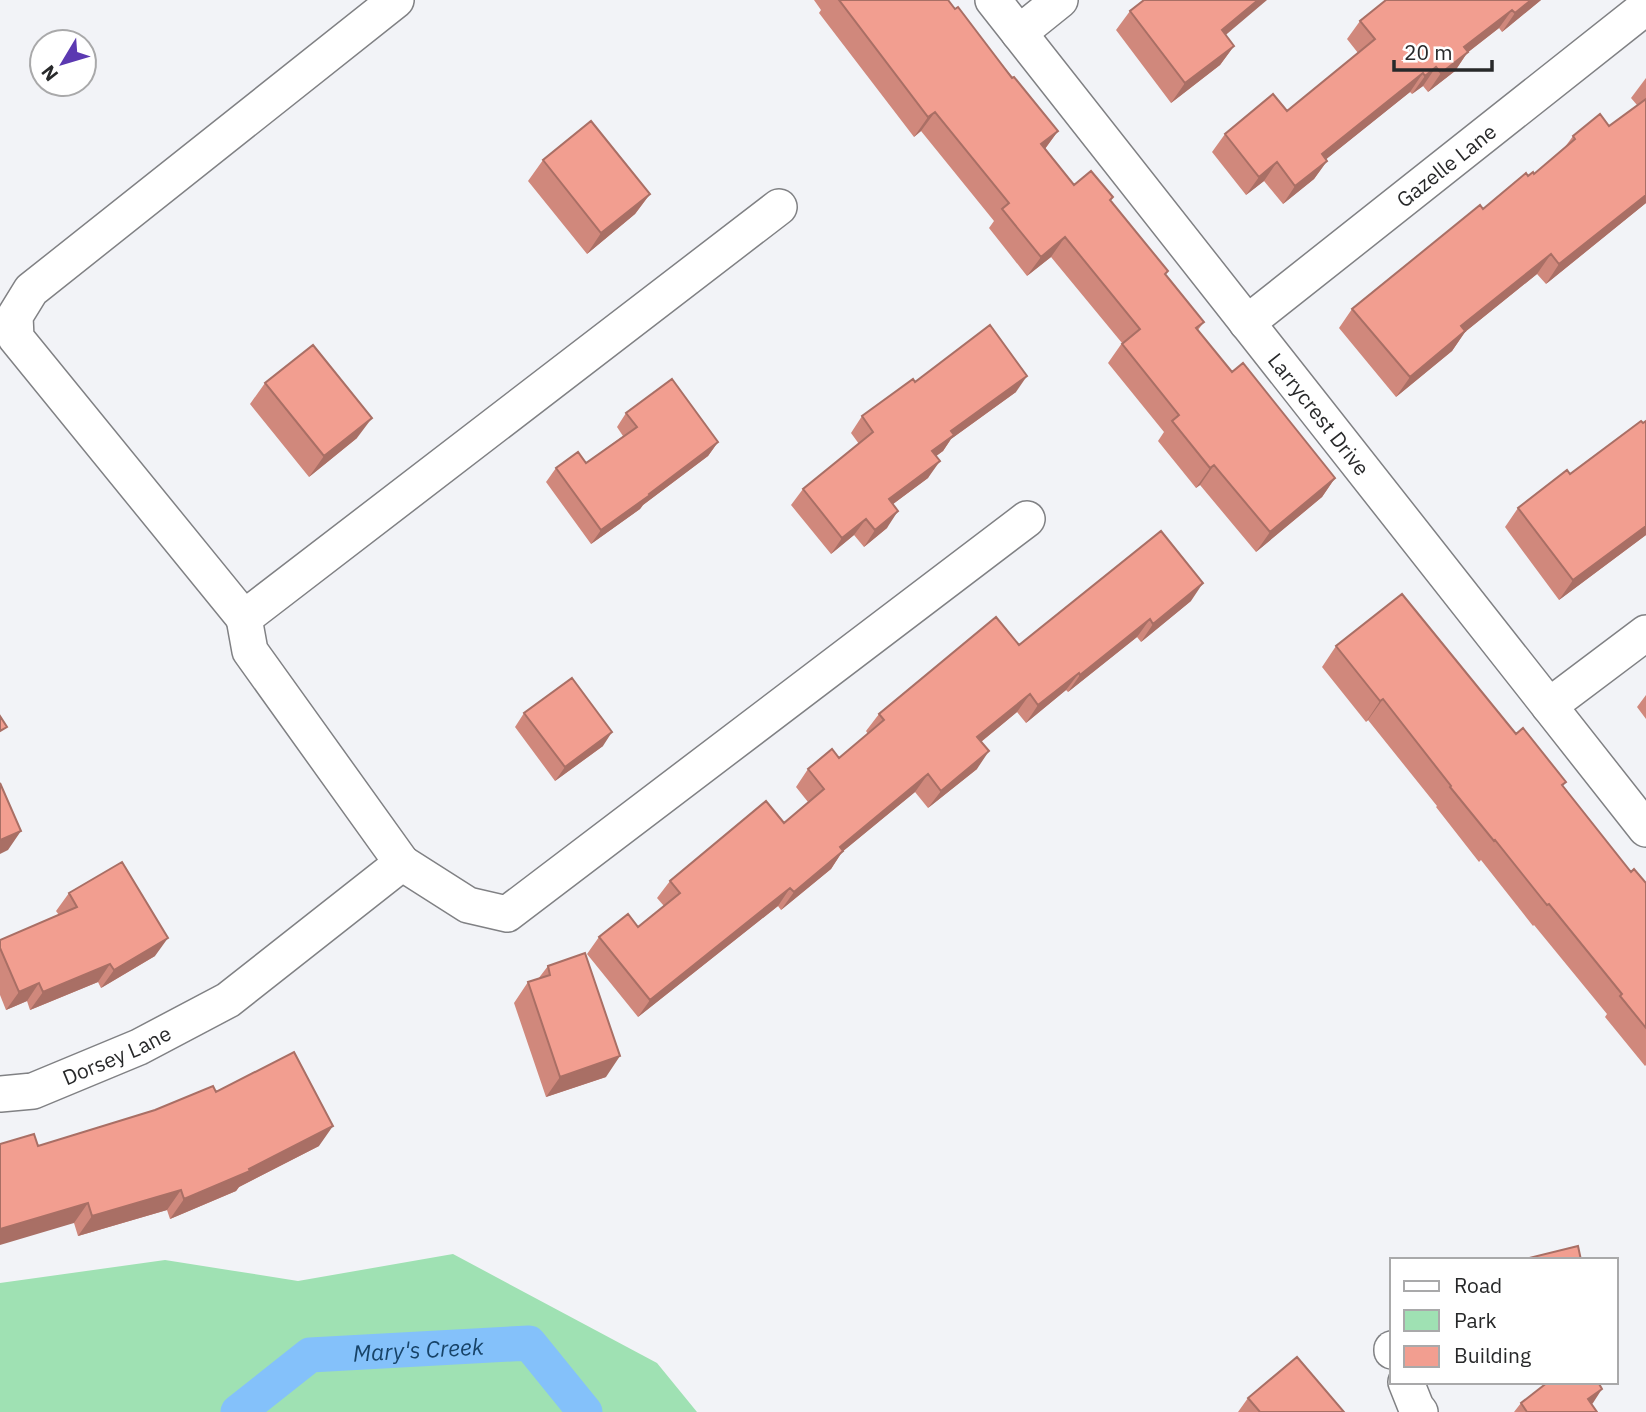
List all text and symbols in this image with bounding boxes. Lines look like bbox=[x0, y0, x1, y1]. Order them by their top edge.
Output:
north arrow bbox=[28, 28, 98, 98]
scale bar bbox=[1394, 28, 1492, 72]
text: 20 m bbox=[1404, 38, 1453, 66]
text: N bbox=[36, 61, 63, 86]
street label: Gazelle Lane bbox=[1390, 117, 1502, 214]
street label: Larrycrest Drive bbox=[1262, 347, 1376, 481]
street label: Dorsey Lane bbox=[58, 1019, 176, 1091]
legend bbox=[1390, 1258, 1618, 1384]
text: Road bbox=[1454, 1271, 1502, 1299]
text: Park bbox=[1454, 1306, 1497, 1334]
water label: Mary's Creek bbox=[352, 1330, 485, 1368]
text: Building bbox=[1454, 1341, 1531, 1369]

